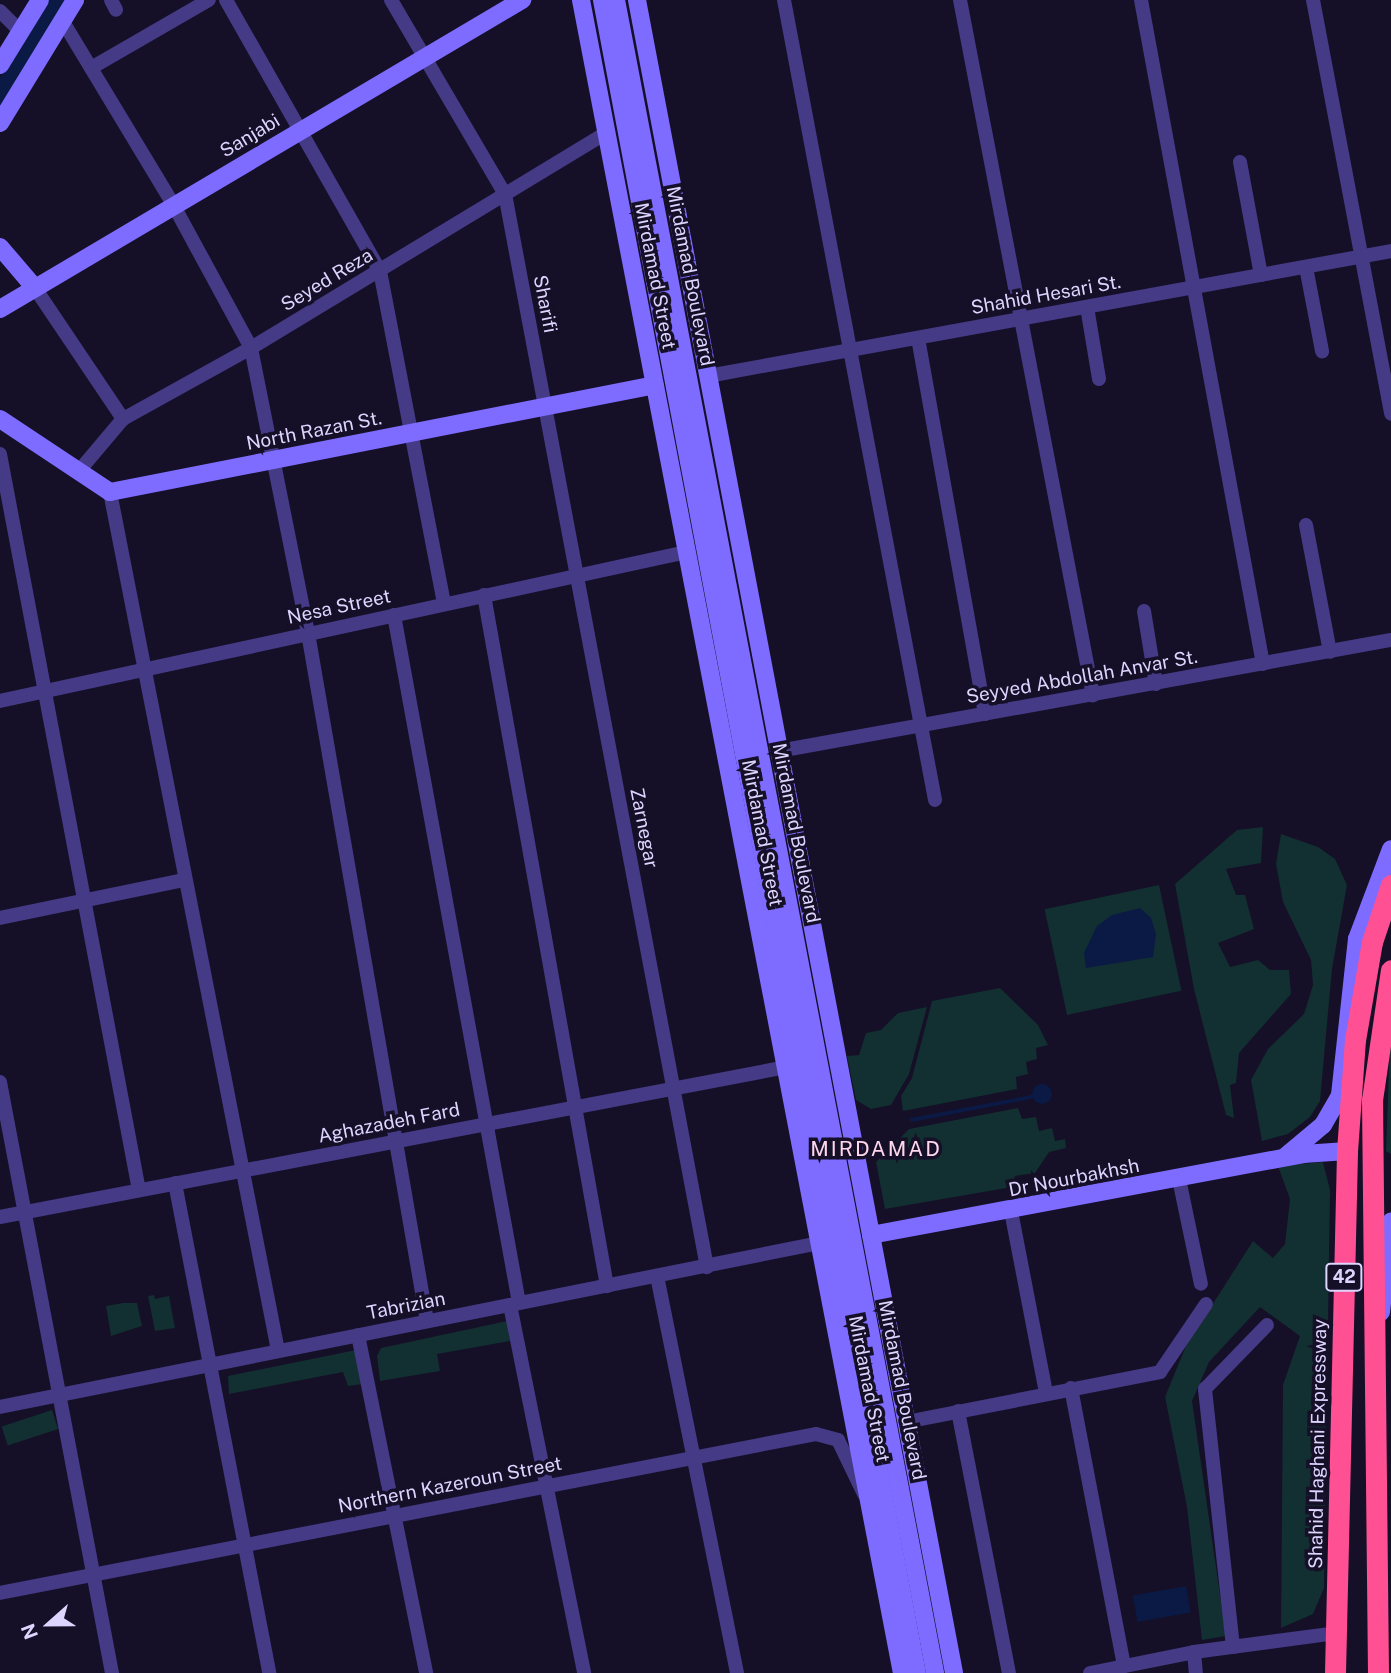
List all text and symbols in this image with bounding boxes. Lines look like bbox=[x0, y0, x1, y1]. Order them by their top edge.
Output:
street label: Sanjabi bbox=[216, 109, 284, 163]
street label: Mirdamad Boulevard bbox=[661, 184, 719, 368]
street label: Mirdamad Street bbox=[630, 201, 680, 351]
street label: Seyed Reza bbox=[277, 244, 377, 316]
street label: Shahid Hesari St. bbox=[969, 271, 1123, 319]
street label: Sharifi bbox=[528, 273, 562, 335]
street label: North Razan St. bbox=[244, 407, 384, 455]
street label: Nesa Street bbox=[285, 585, 393, 629]
street label: Seyyed Abdollah Anvar St. bbox=[965, 645, 1199, 709]
street label: Mirdamad Boulevard bbox=[767, 741, 825, 925]
street label: Mirdamad Street bbox=[737, 758, 787, 908]
street label: Zarnegar bbox=[625, 786, 663, 870]
street label: Aghazadeh Fard bbox=[316, 1098, 462, 1148]
district label: MIRDAMAD bbox=[811, 1136, 941, 1162]
street label: Dr Nourbakhsh bbox=[1007, 1154, 1141, 1202]
road number: 42 bbox=[1325, 1262, 1363, 1292]
street label: Tabrizian bbox=[365, 1287, 447, 1325]
street label: Mirdamad Boulevard bbox=[873, 1298, 931, 1482]
street label: Mirdamad Street bbox=[844, 1314, 894, 1464]
street label: Shahid Haghani Expressway bbox=[1304, 1319, 1332, 1569]
street label: Northern Kazeroun Street bbox=[336, 1452, 564, 1518]
north arrow bbox=[14, 1589, 84, 1659]
text: N bbox=[16, 1621, 42, 1642]

